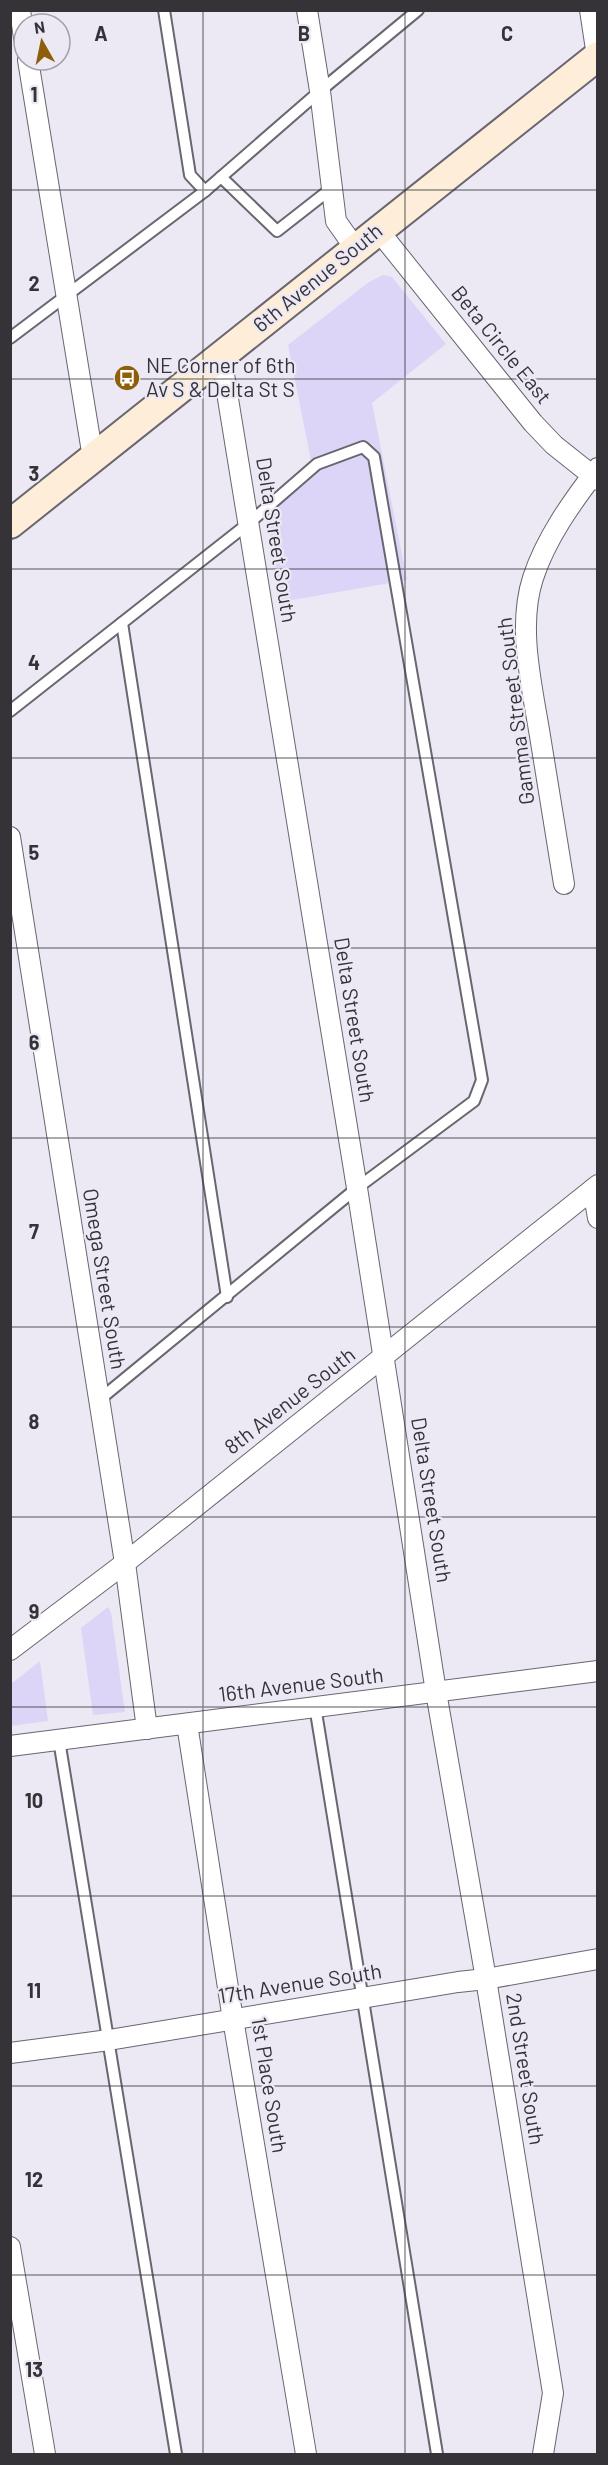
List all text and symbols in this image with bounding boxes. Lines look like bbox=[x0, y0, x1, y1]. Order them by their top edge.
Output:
north arrow bbox=[12, 12, 72, 72]
text: N bbox=[33, 16, 46, 37]
text: A bbox=[94, 21, 108, 45]
text: B bbox=[298, 21, 310, 45]
text: C bbox=[501, 21, 513, 45]
text: 1 bbox=[30, 82, 38, 106]
street label: 6th Avenue South bbox=[247, 217, 387, 337]
text: 2 bbox=[28, 271, 40, 295]
street label: Beta Circle East bbox=[447, 280, 557, 408]
place label: NE Corner of 6th Av S & Delta St S bbox=[146, 352, 296, 401]
bus stop icon: NE Corner of 6th Av S & Delta St S bbox=[112, 363, 142, 393]
street label: Delta Street South bbox=[252, 455, 303, 624]
text: 3 bbox=[29, 461, 39, 485]
street label: Gamma Street South bbox=[491, 616, 538, 806]
text: 4 bbox=[28, 650, 40, 674]
text: 5 bbox=[29, 840, 40, 864]
street label: Delta Street South bbox=[330, 935, 381, 1104]
text: 6 bbox=[29, 1030, 40, 1054]
street label: Omega Street South bbox=[79, 1186, 132, 1371]
text: 7 bbox=[29, 1219, 39, 1243]
street label: 8th Avenue South bbox=[219, 1341, 359, 1459]
text: 8 bbox=[29, 1409, 40, 1433]
street label: Delta Street South bbox=[407, 1415, 458, 1584]
text: 9 bbox=[29, 1599, 39, 1623]
street label: 16th Avenue South bbox=[217, 1661, 385, 1706]
text: 10 bbox=[25, 1788, 43, 1812]
street label: 17th Avenue South bbox=[216, 1957, 383, 2008]
text: 11 bbox=[27, 1978, 41, 2002]
street label: 2nd Street South bbox=[502, 1991, 551, 2147]
street label: 1st Place South bbox=[247, 2015, 294, 2155]
text: 12 bbox=[25, 2167, 43, 2191]
text: 13 bbox=[25, 2357, 43, 2381]

